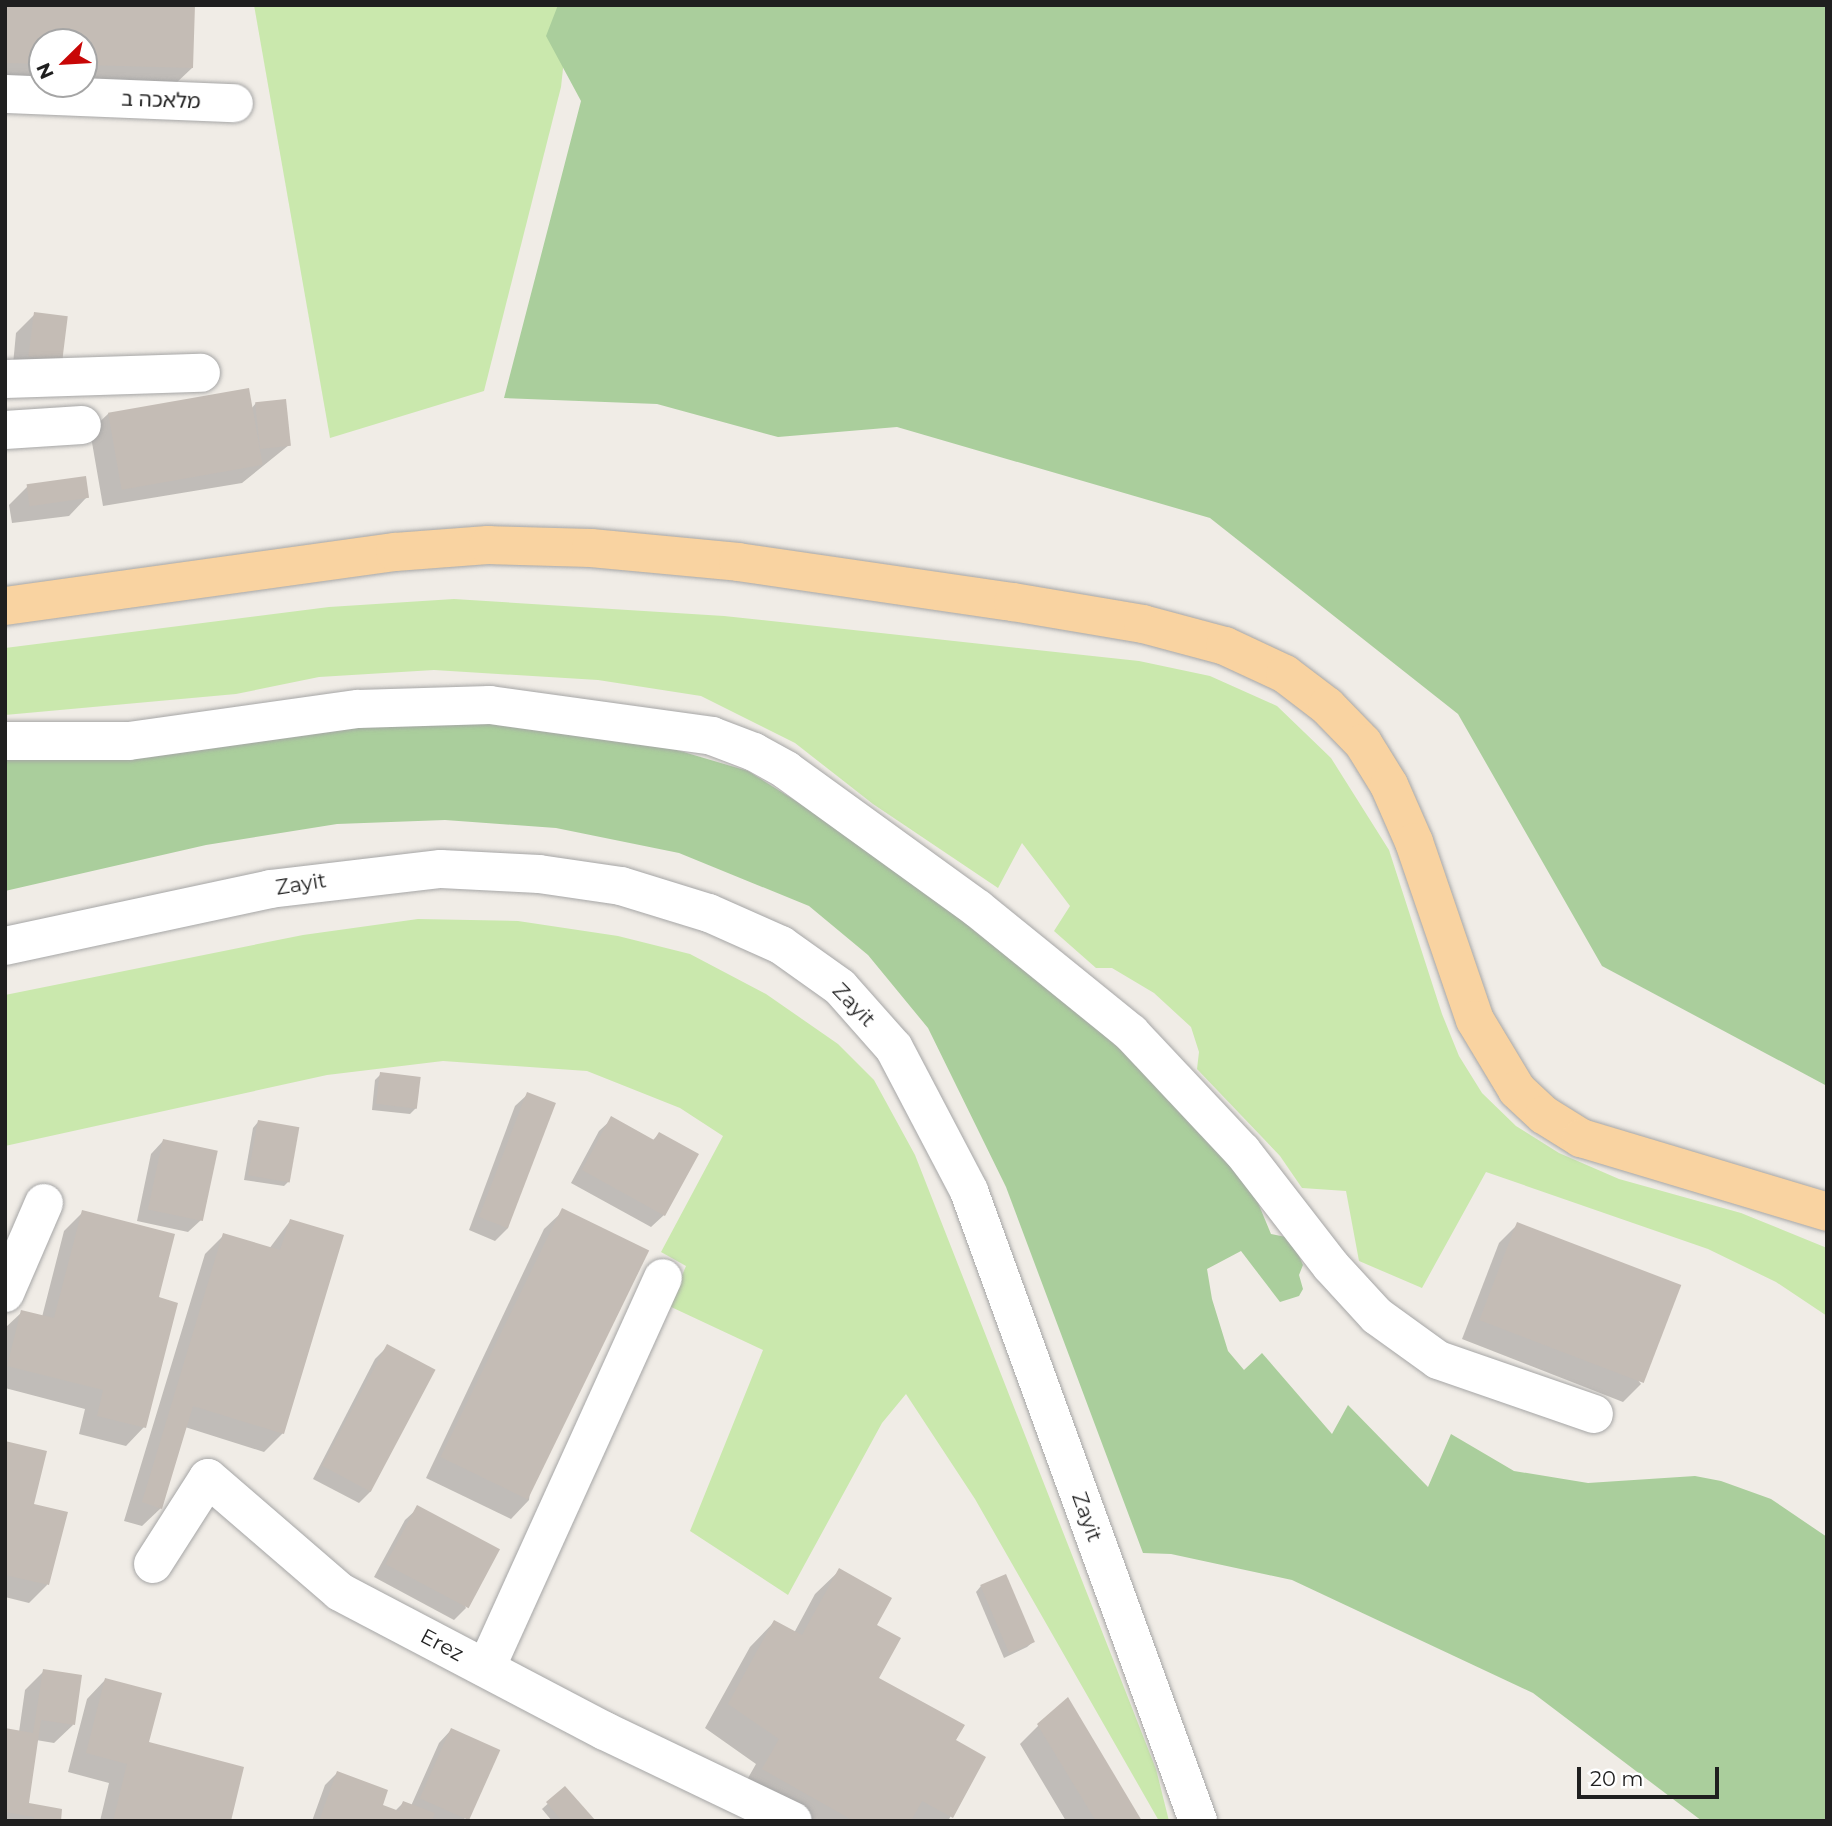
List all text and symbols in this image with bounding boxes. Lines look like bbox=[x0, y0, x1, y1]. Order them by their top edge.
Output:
north arrow bbox=[28, 28, 98, 98]
text: N bbox=[32, 59, 59, 83]
street label: מלאכה ב bbox=[121, 86, 201, 114]
street label: Zayit bbox=[274, 868, 328, 900]
street label: Zayit bbox=[827, 978, 881, 1032]
street label: Zayit bbox=[1066, 1489, 1108, 1545]
street label: Erez bbox=[416, 1623, 468, 1667]
scale bar bbox=[1580, 1752, 1722, 1796]
text: 20 m bbox=[1590, 1766, 1644, 1791]

